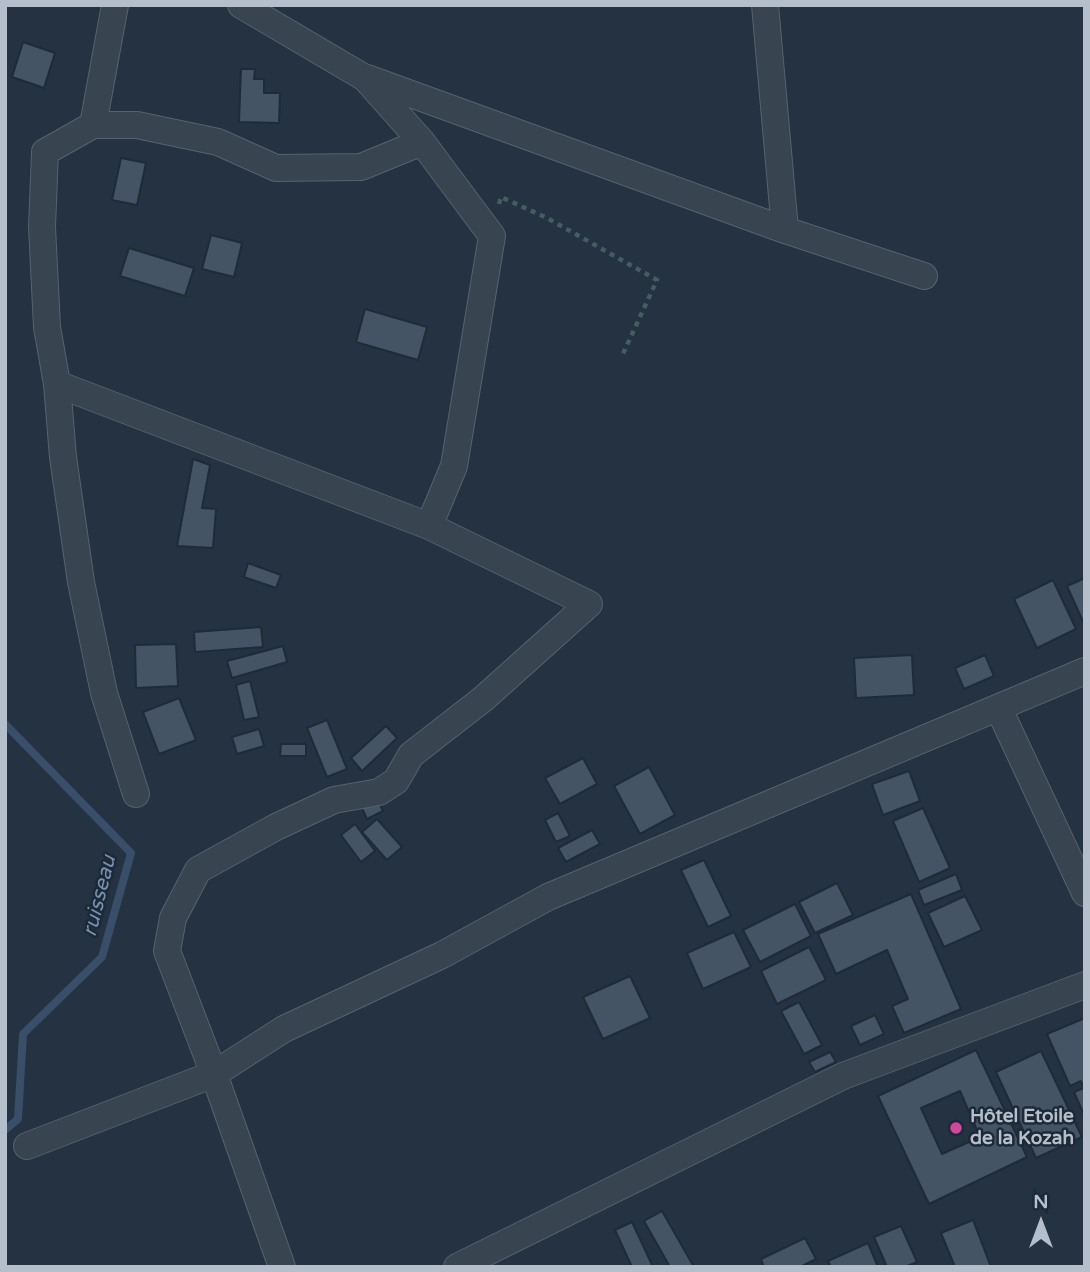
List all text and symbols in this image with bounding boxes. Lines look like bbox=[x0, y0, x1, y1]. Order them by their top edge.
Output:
water label: ruisseau bbox=[78, 853, 122, 939]
place label: Hôtel Etoile de la Kozah bbox=[970, 1106, 1074, 1150]
marker: Hôtel Etoile de la Kozah bbox=[948, 1120, 964, 1136]
north arrow bbox=[1006, 1188, 1076, 1258]
text: N bbox=[1033, 1191, 1049, 1213]

